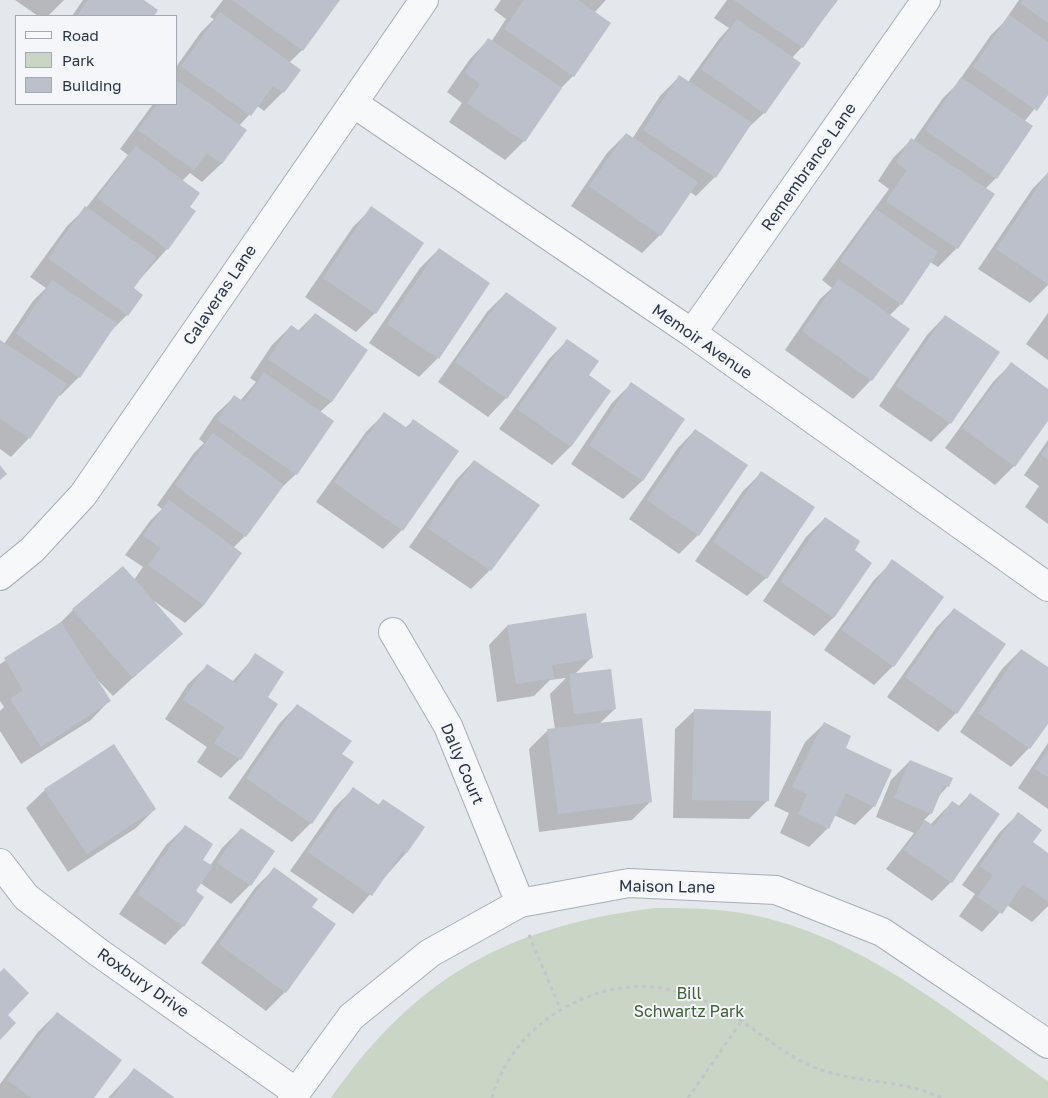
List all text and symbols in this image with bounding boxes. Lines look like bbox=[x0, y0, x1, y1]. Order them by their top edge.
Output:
legend bbox=[15, 15, 178, 105]
text: Road bbox=[62, 26, 99, 44]
text: Park bbox=[62, 51, 94, 69]
text: Building bbox=[62, 76, 122, 94]
street label: Remembrance Lane bbox=[758, 99, 860, 235]
street label: Calaveras Lane bbox=[179, 241, 261, 349]
street label: Memoir Avenue bbox=[648, 300, 756, 384]
street label: Dally Court bbox=[436, 721, 488, 807]
street label: Maison Lane bbox=[619, 877, 715, 897]
street label: Roxbury Drive bbox=[93, 944, 193, 1022]
park label: Bill Schwartz Park bbox=[634, 984, 744, 1022]

